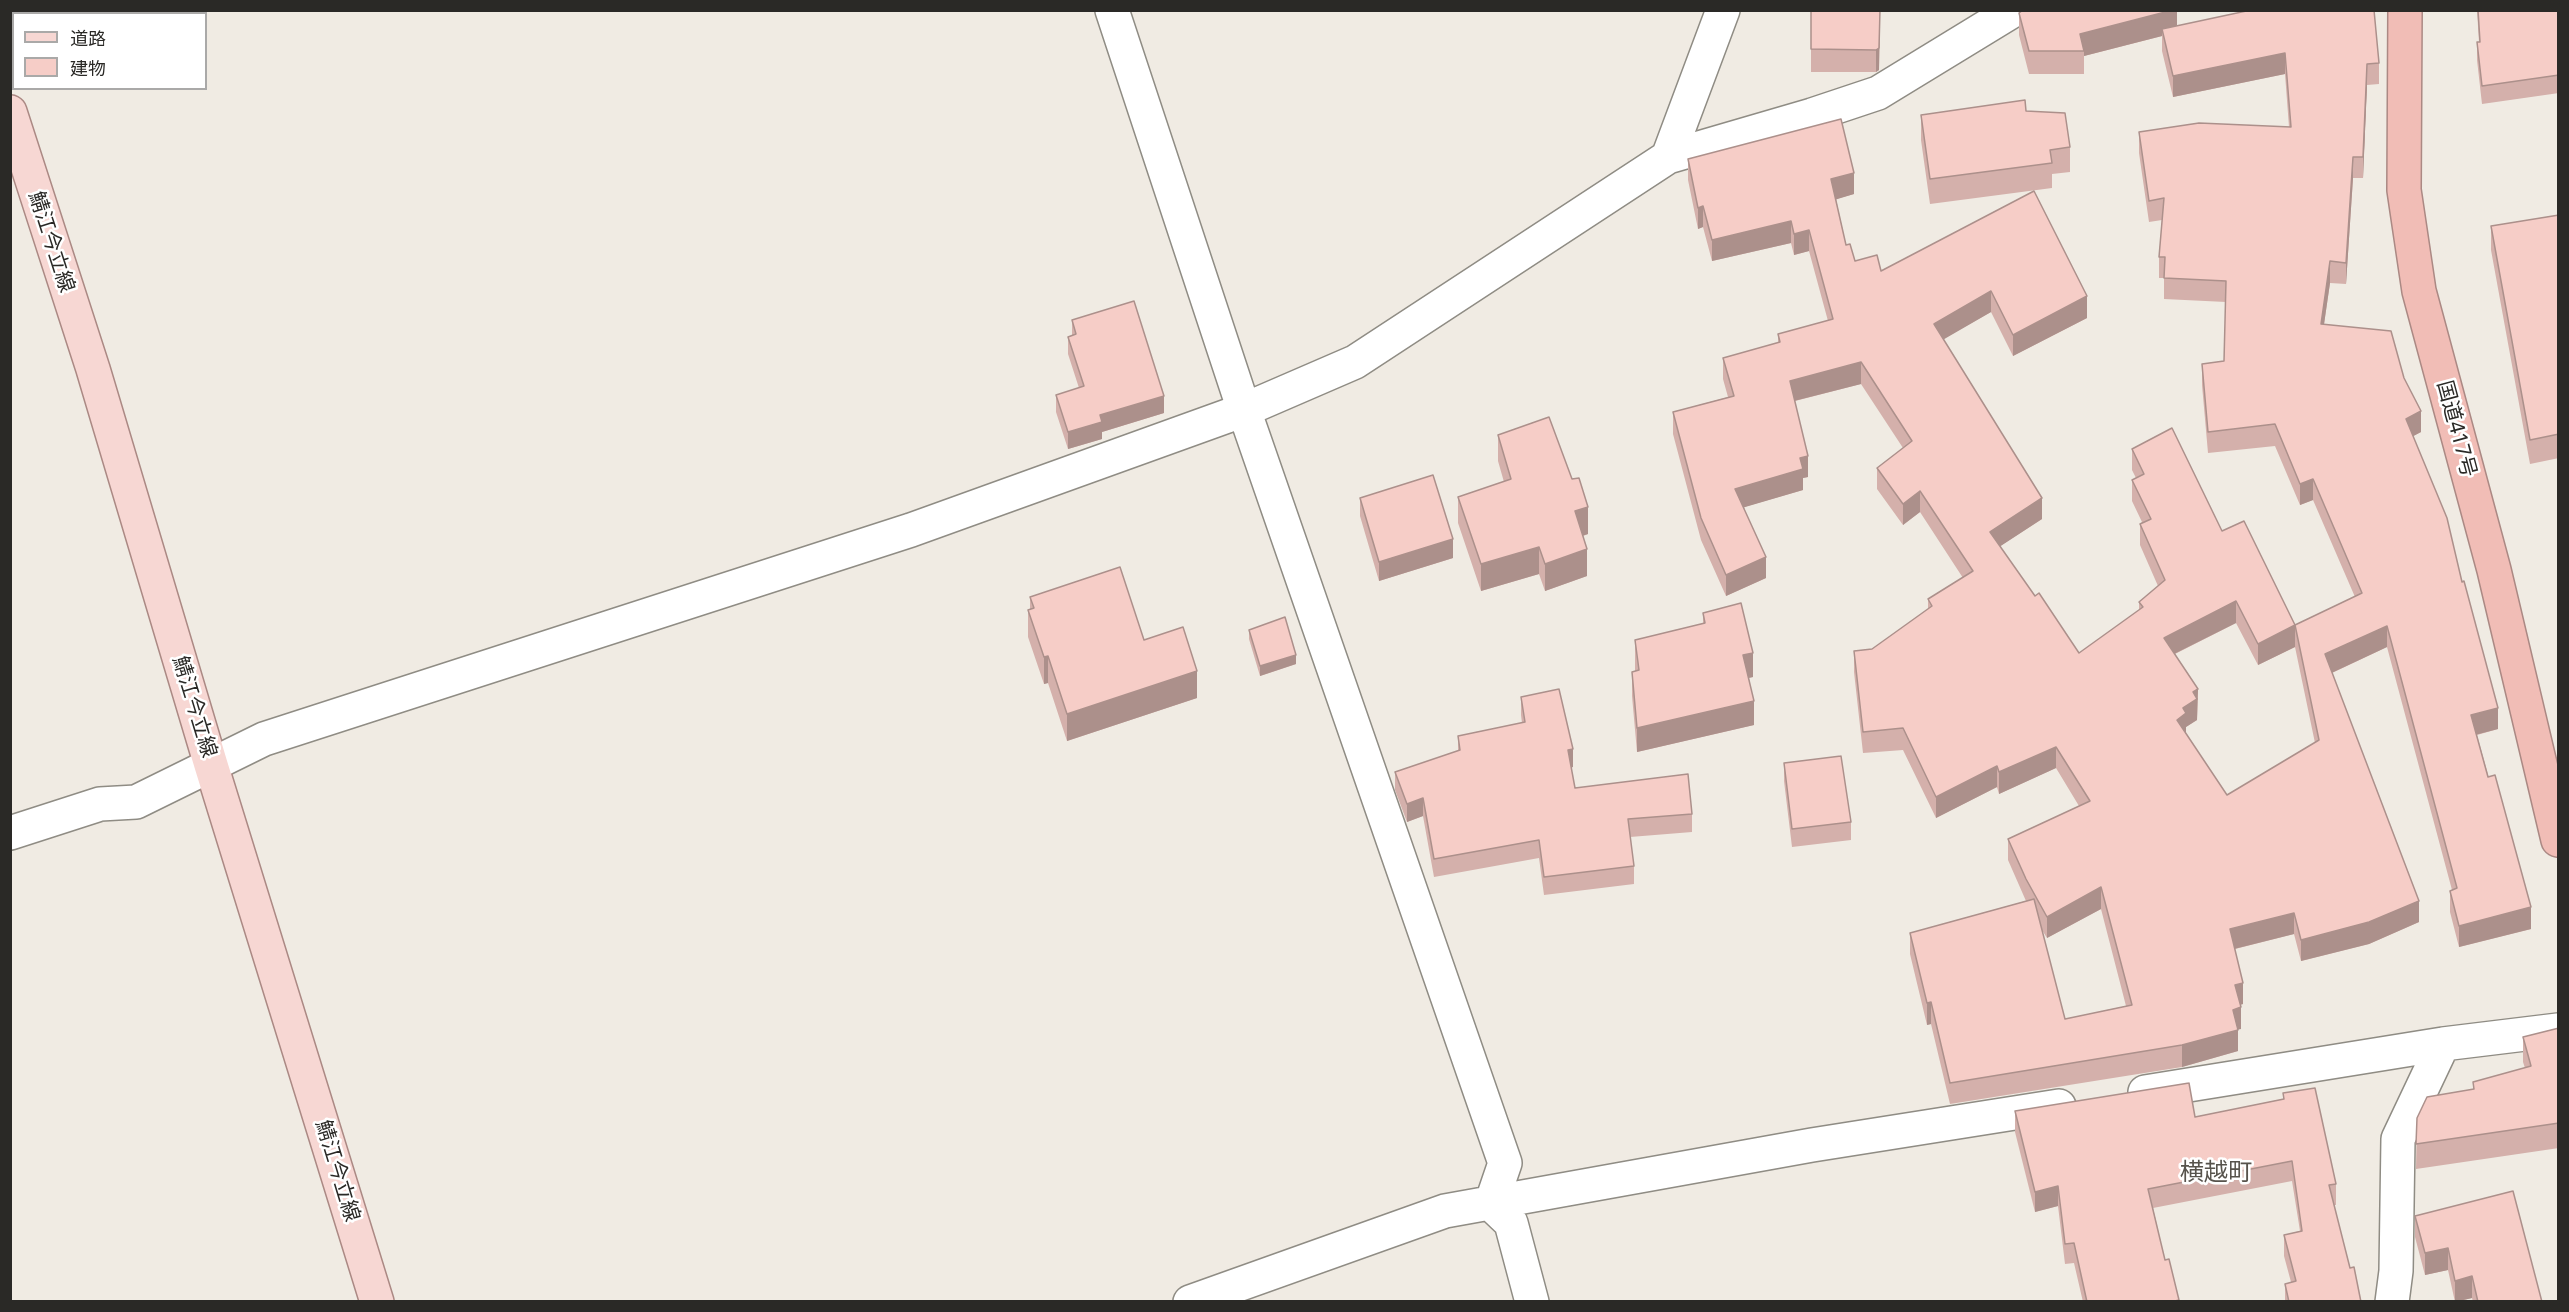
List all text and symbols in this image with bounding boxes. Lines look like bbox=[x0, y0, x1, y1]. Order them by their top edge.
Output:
legend bbox=[12, 12, 207, 90]
text: 道路 bbox=[70, 26, 106, 50]
text: 建物 bbox=[70, 56, 106, 80]
street label: 鯖江今立線 bbox=[23, 188, 79, 296]
street label: 国道417号 bbox=[2431, 378, 2481, 480]
street label: 鯖江今立線 bbox=[167, 653, 221, 761]
street label: 鯖江今立線 bbox=[310, 1117, 364, 1225]
district label: 横越町 bbox=[2180, 1159, 2252, 1187]

